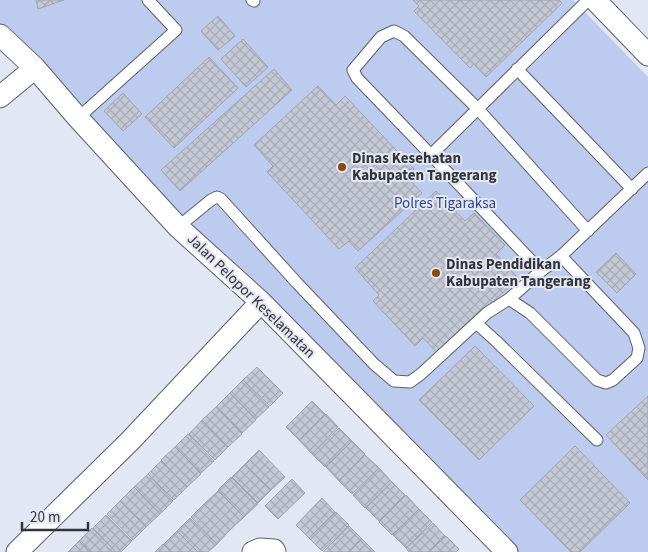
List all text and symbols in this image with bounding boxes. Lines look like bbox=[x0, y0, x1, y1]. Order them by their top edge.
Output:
place label: Dinas Kesehatan Kabupaten Tangerang bbox=[352, 148, 497, 186]
marker: Dinas Kesehatan Kabupaten Tangerang bbox=[336, 161, 348, 173]
park label: Polres Tigaraksa bbox=[394, 193, 496, 214]
street label: Jalan Pelopor Keselamatan bbox=[182, 229, 320, 363]
place label: Dinas Pendidikan Kabupaten Tangerang bbox=[446, 254, 591, 292]
marker: Dinas Pendidikan Kabupaten Tangerang bbox=[430, 267, 442, 279]
scale bar bbox=[22, 500, 89, 532]
text: 20 m bbox=[30, 507, 60, 528]

